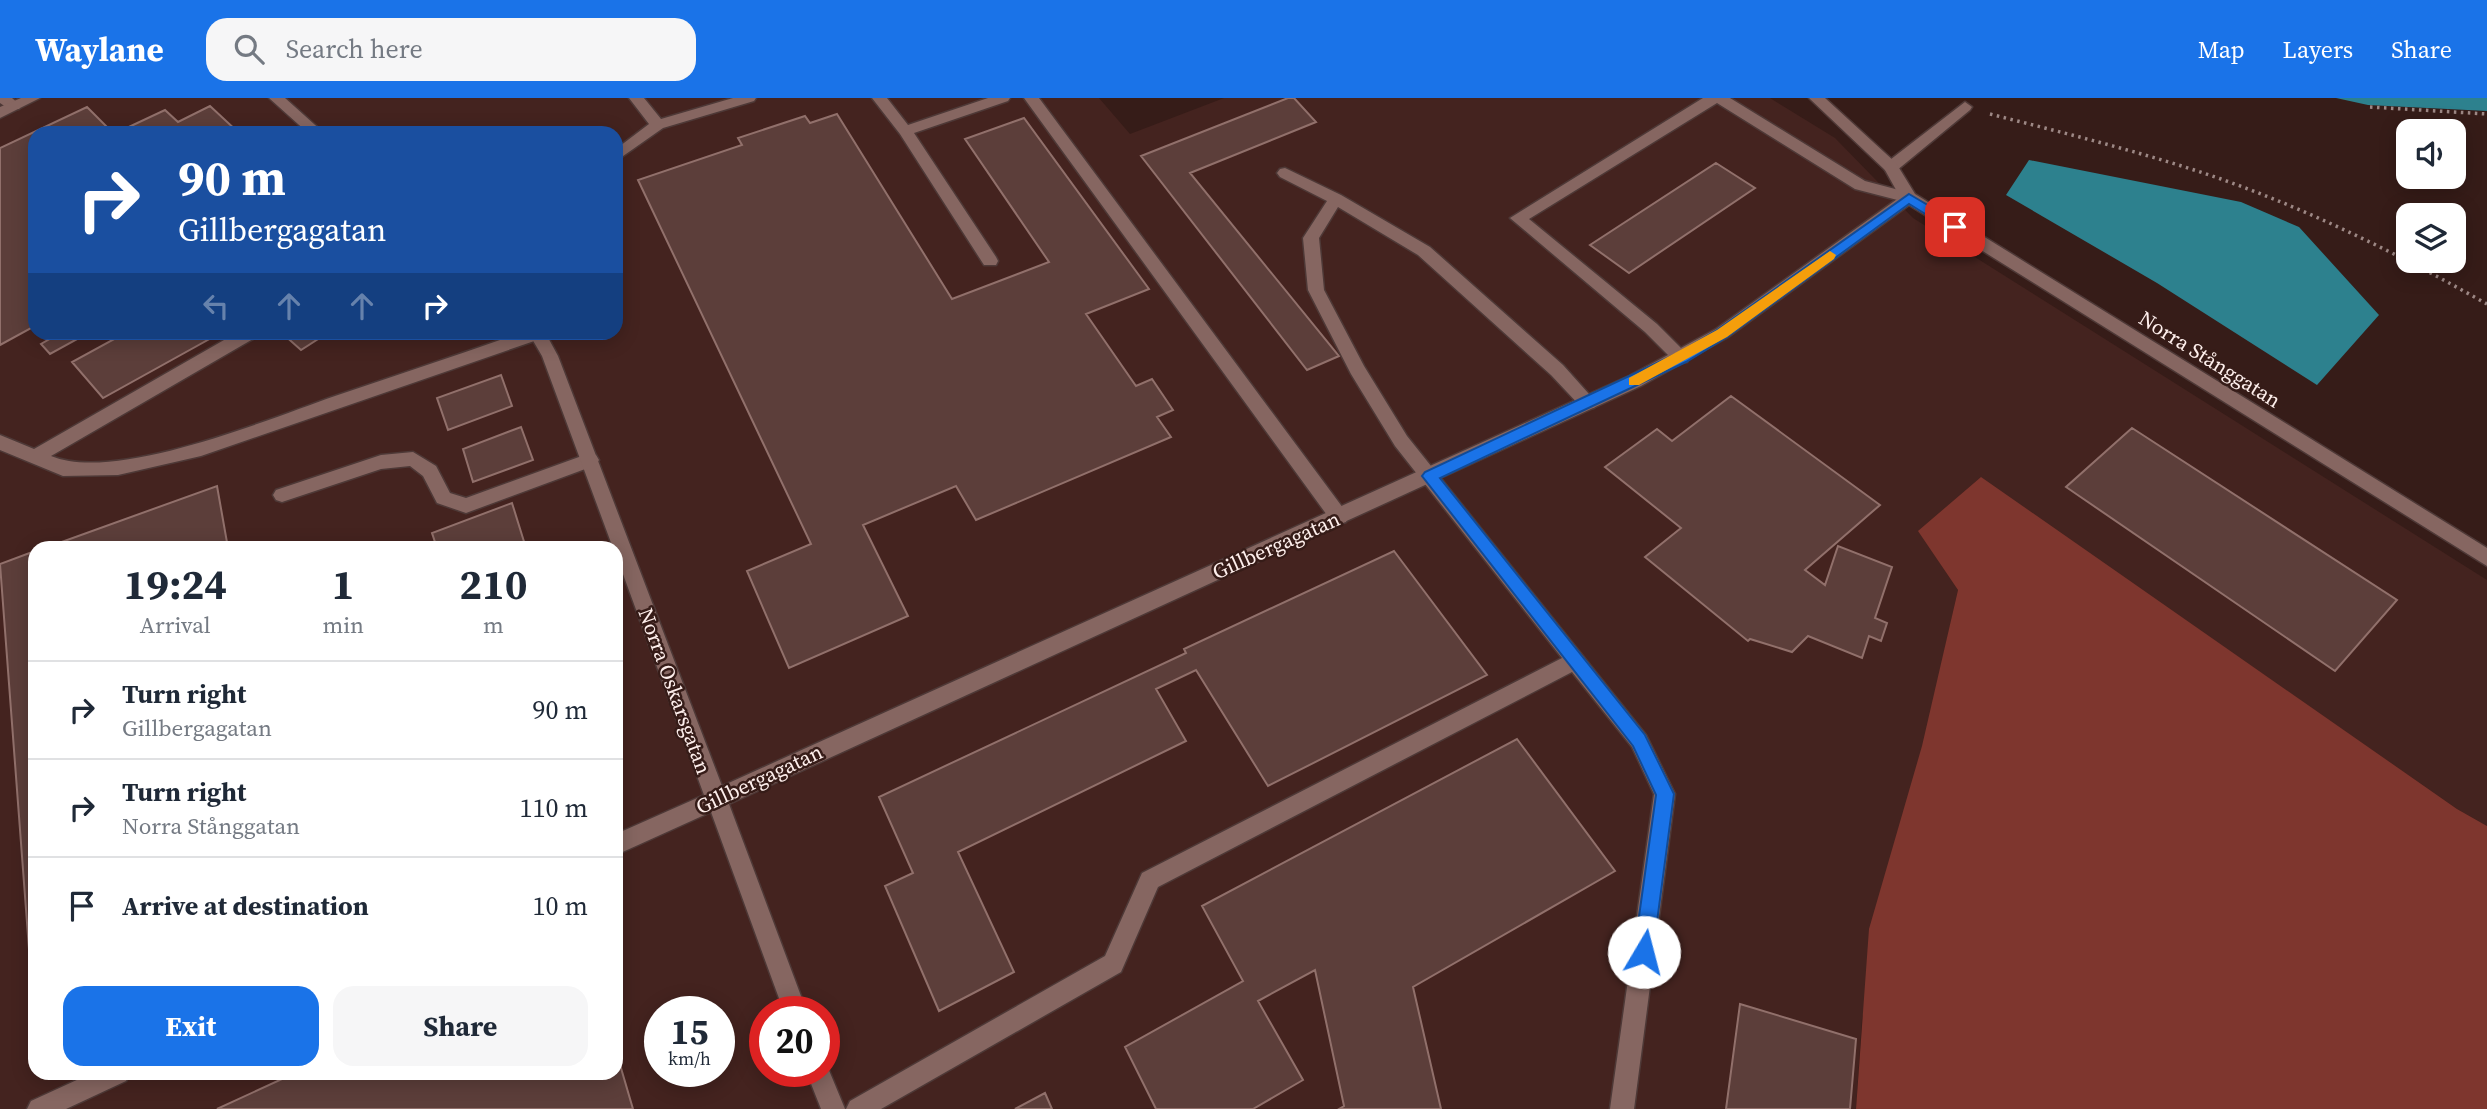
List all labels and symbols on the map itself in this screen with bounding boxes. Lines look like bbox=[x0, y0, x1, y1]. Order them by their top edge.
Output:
pin bbox=[1925, 197, 1985, 257]
street label: Norra Stånggatan bbox=[2133, 304, 2287, 414]
street label: Gillbergagatan bbox=[1208, 504, 1345, 586]
street label: Norra Oskarsgatan bbox=[631, 604, 719, 778]
street label: Gillbergagatan bbox=[691, 737, 827, 821]
position arrow bbox=[1607, 915, 1681, 989]
speed limit sign: 20 bbox=[749, 996, 840, 1087]

